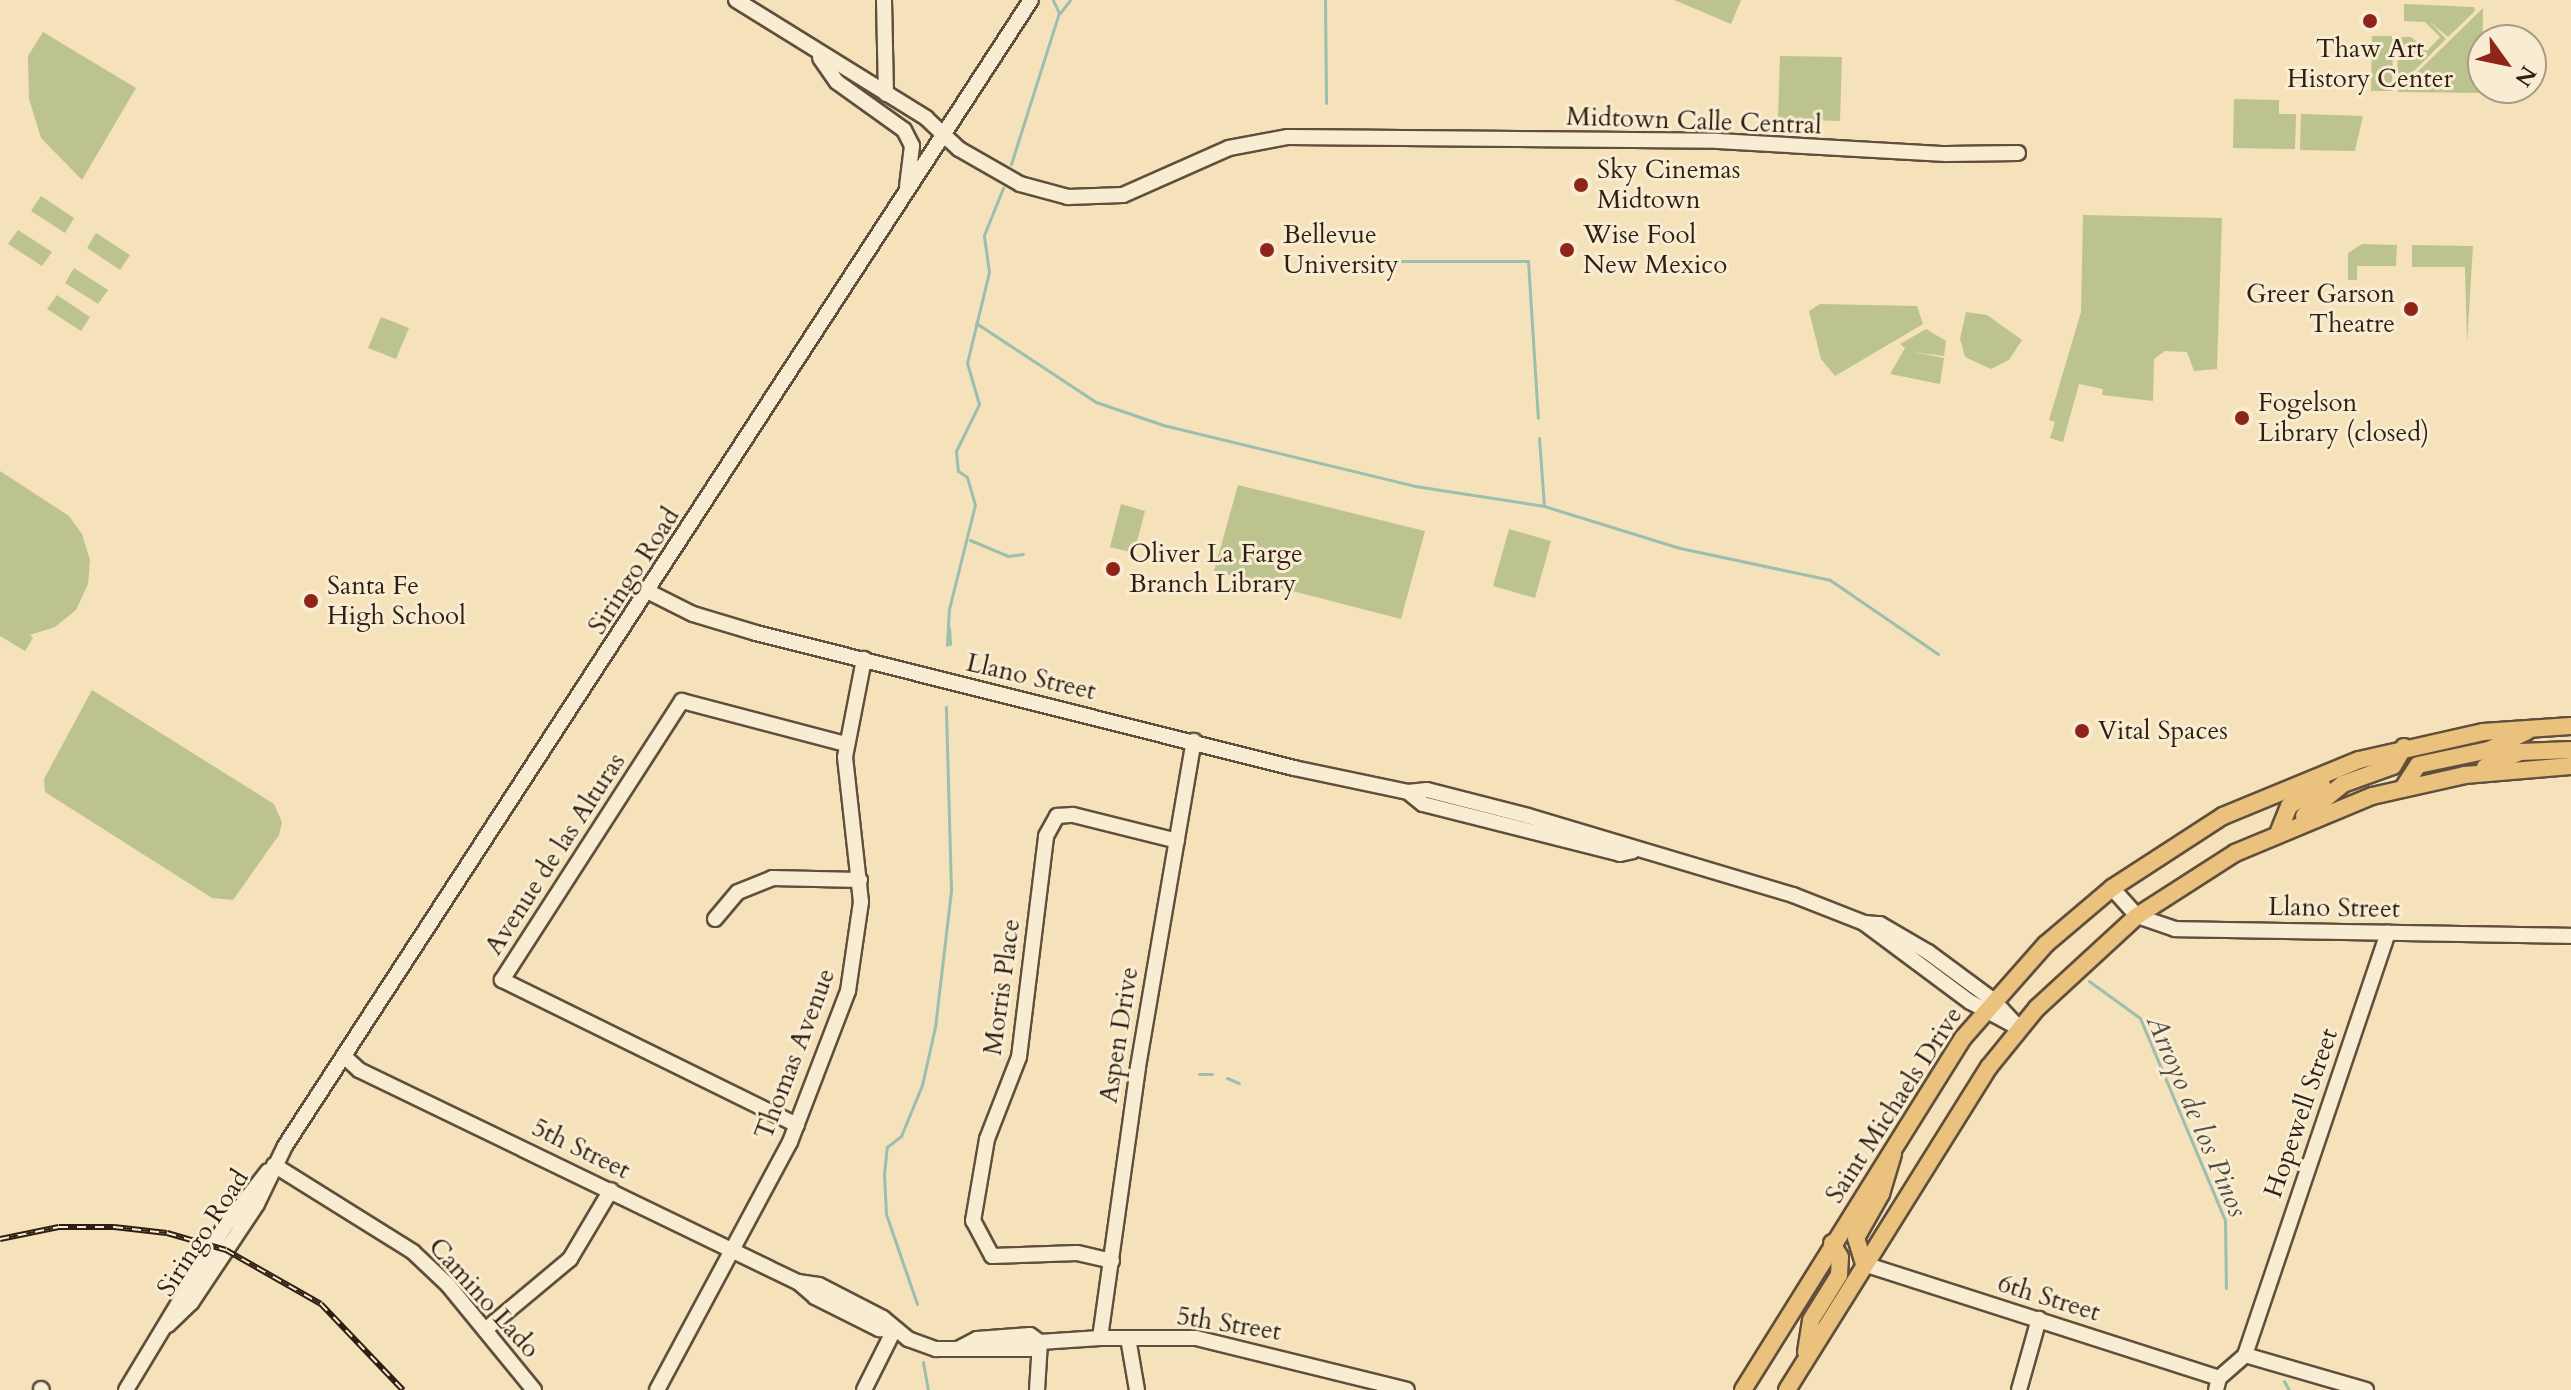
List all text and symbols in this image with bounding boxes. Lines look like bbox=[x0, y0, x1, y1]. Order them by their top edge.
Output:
marker: Thaw Art History Center bbox=[2361, 12, 2379, 30]
north arrow bbox=[2467, 24, 2547, 104]
place label: Thaw Art History Center bbox=[2287, 33, 2453, 94]
text: N bbox=[2508, 60, 2543, 92]
street label: Midtown Calle Central bbox=[1566, 101, 1822, 141]
place label: Sky Cinemas Midtown bbox=[1597, 154, 1740, 216]
marker: Sky Cinemas Midtown bbox=[1572, 176, 1590, 194]
place label: Bellevue University bbox=[1283, 219, 1399, 280]
place label: Wise Fool New Mexico bbox=[1583, 219, 1727, 280]
marker: Bellevue University bbox=[1258, 241, 1276, 259]
marker: Wise Fool New Mexico bbox=[1558, 241, 1576, 259]
place label: Greer Garson Theatre bbox=[2246, 278, 2395, 340]
marker: Greer Garson Theatre bbox=[2402, 300, 2420, 318]
place label: Fogelson Library (closed) bbox=[2258, 387, 2429, 448]
marker: Fogelson Library (closed) bbox=[2233, 409, 2251, 427]
street label: Siringo Road bbox=[582, 502, 686, 640]
place label: Oliver La Farge Branch Library bbox=[1129, 538, 1303, 600]
marker: Oliver La Farge Branch Library bbox=[1104, 560, 1122, 578]
place label: Santa Fe High School bbox=[327, 570, 466, 632]
marker: Santa Fe High School bbox=[302, 592, 320, 610]
street label: Llano Street bbox=[963, 647, 1099, 707]
place label: Vital Spaces bbox=[2098, 715, 2228, 747]
marker: Vital Spaces bbox=[2073, 722, 2091, 740]
street label: Avenue de las Alturas bbox=[478, 747, 632, 961]
street label: Llano Street bbox=[2268, 891, 2400, 925]
street label: Morris Place bbox=[977, 917, 1027, 1057]
street label: Thomas Avenue bbox=[748, 964, 842, 1144]
street label: Aspen Drive bbox=[1093, 965, 1145, 1105]
street label: Saint Michaels Drive bbox=[1819, 1001, 1969, 1209]
water label: Arroyo de los Pinos bbox=[2139, 1010, 2255, 1222]
street label: Hopewell Street bbox=[2257, 1024, 2345, 1202]
street label: 5th Street bbox=[527, 1112, 635, 1186]
street label: Siringo Road bbox=[151, 1164, 255, 1302]
street label: Camino Lado bbox=[422, 1231, 546, 1365]
street label: 6th Street bbox=[1994, 1268, 2104, 1328]
street label: 5th Street bbox=[1175, 1300, 1283, 1348]

